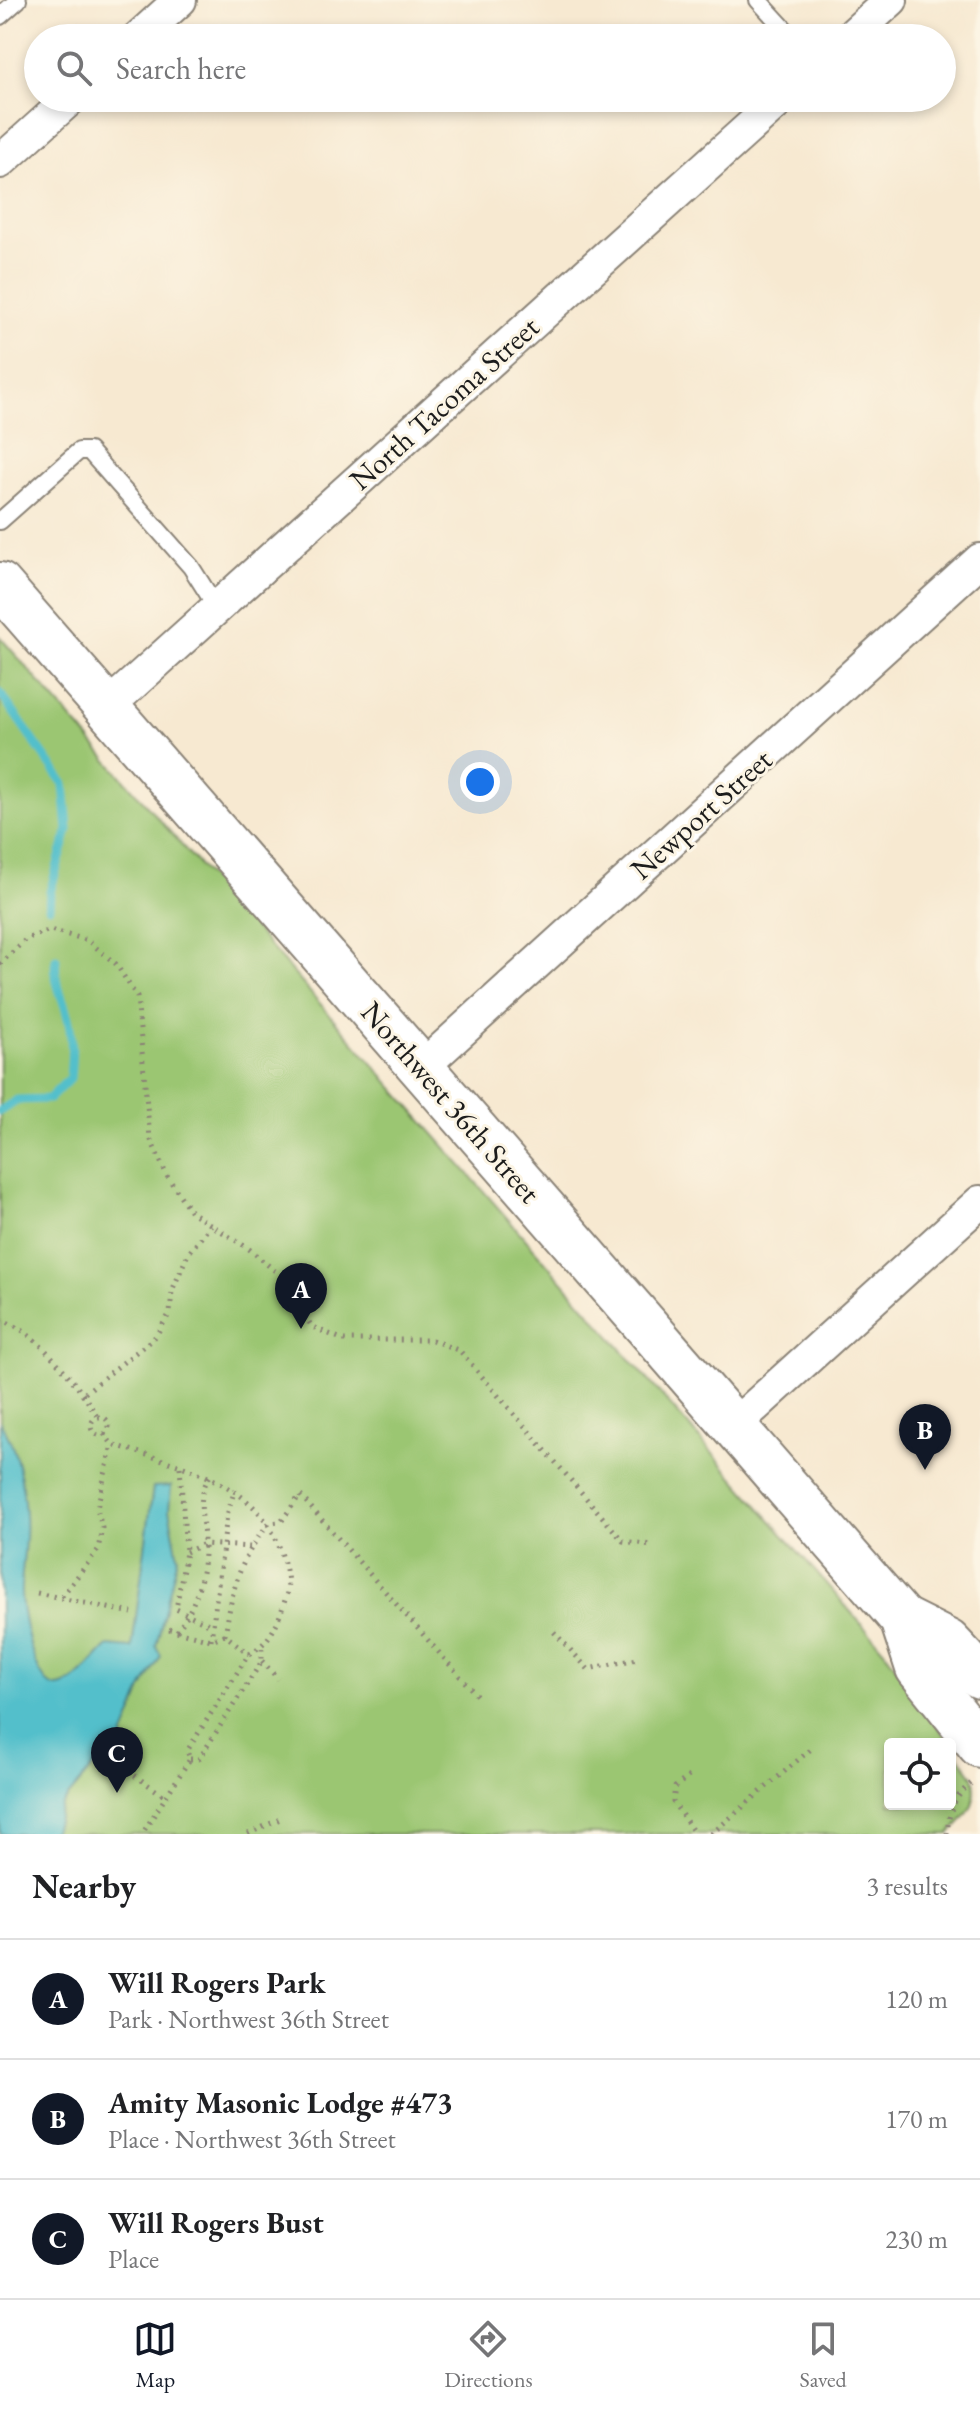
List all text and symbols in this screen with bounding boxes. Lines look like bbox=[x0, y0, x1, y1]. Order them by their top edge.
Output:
search box bbox=[24, 24, 956, 112]
icon: search bbox=[52, 46, 96, 90]
text: Search here bbox=[116, 49, 246, 88]
street label: North Tacoma Street bbox=[341, 307, 547, 498]
street label: Newport Street bbox=[622, 740, 781, 888]
your location bbox=[460, 762, 500, 802]
street label: Northwest 36th Street bbox=[353, 993, 550, 1211]
pin: A bbox=[275, 1263, 327, 1329]
pin: B bbox=[899, 1404, 951, 1470]
pin: C bbox=[91, 1727, 143, 1793]
map controls bbox=[884, 1738, 956, 1810]
button: locate bbox=[884, 1738, 956, 1810]
text: Nearby bbox=[32, 1864, 136, 1908]
text: 3 results bbox=[867, 1869, 948, 1903]
text: Will Rogers Park bbox=[108, 1963, 326, 2002]
text: A bbox=[49, 1982, 67, 2016]
text: 120 m bbox=[885, 1982, 948, 2016]
text: Park · Northwest 36th Street bbox=[108, 2002, 389, 2036]
text: Amity Masonic Lodge #473 bbox=[108, 2083, 453, 2122]
text: B bbox=[50, 2102, 66, 2136]
text: 170 m bbox=[885, 2102, 948, 2136]
text: Place · Northwest 36th Street bbox=[108, 2122, 396, 2156]
text: Will Rogers Bust bbox=[108, 2203, 324, 2242]
text: C bbox=[49, 2222, 67, 2256]
text: 230 m bbox=[885, 2222, 948, 2256]
text: Place bbox=[108, 2242, 159, 2276]
tab: Map bbox=[133, 2317, 177, 2394]
tab: Directions bbox=[444, 2317, 533, 2394]
tab: Saved bbox=[799, 2317, 847, 2394]

